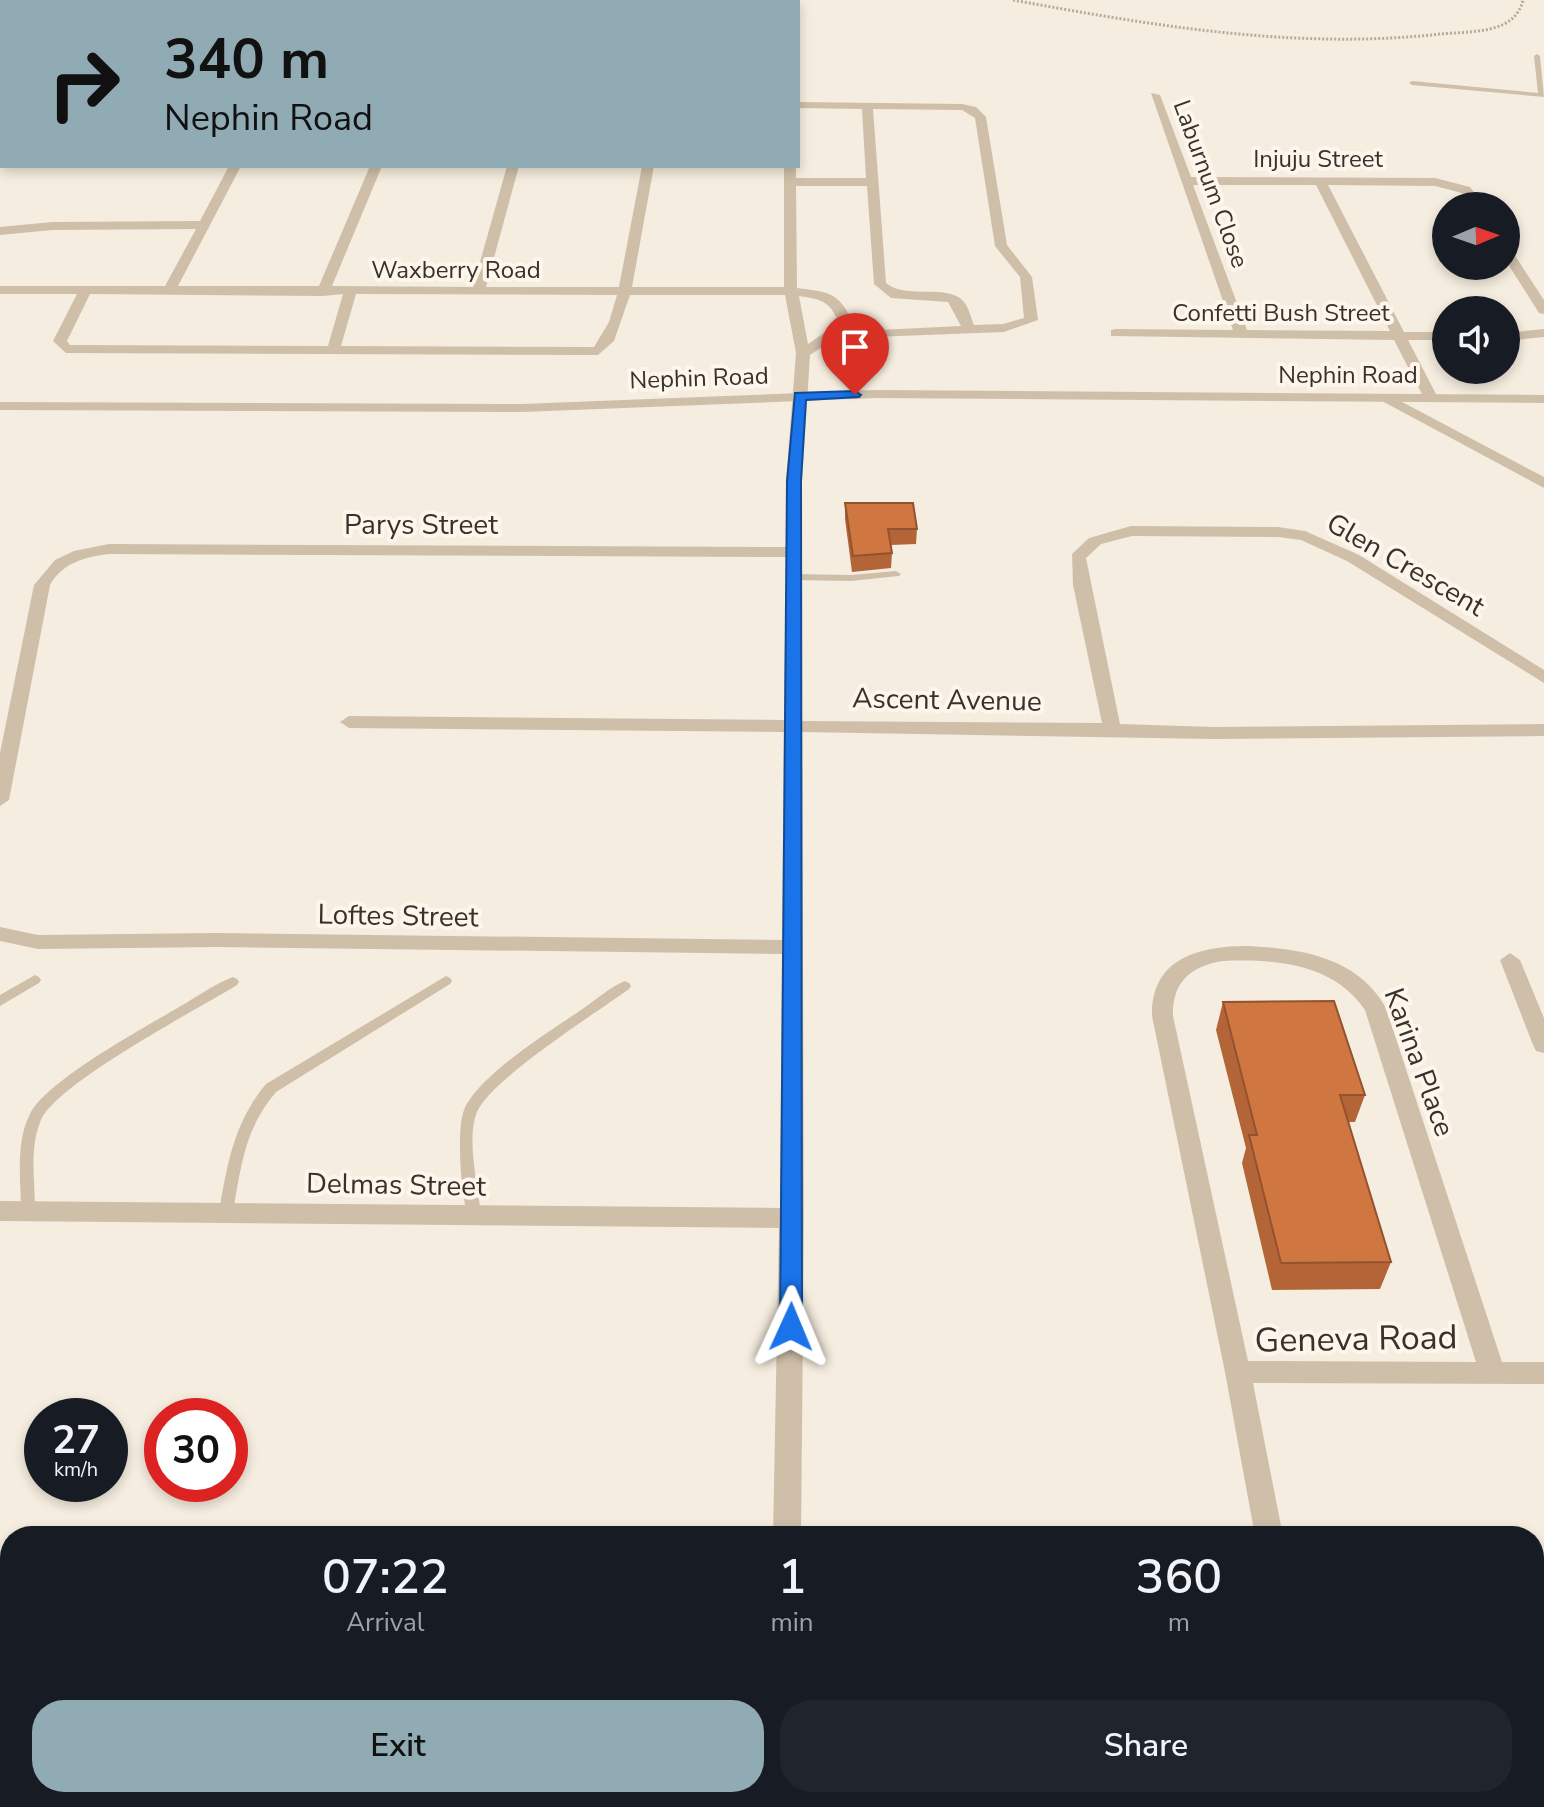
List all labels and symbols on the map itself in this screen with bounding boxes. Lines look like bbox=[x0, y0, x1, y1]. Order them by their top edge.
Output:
street label: Laburnum Close bbox=[1166, 96, 1256, 272]
street label: Injuju Street bbox=[1253, 143, 1383, 175]
north arrow bbox=[1432, 192, 1520, 280]
street label: Waxberry Road bbox=[371, 254, 541, 286]
street label: Confetti Bush Street bbox=[1172, 297, 1390, 329]
pin bbox=[821, 313, 889, 395]
street label: Nephin Road bbox=[1278, 359, 1418, 391]
street label: Nephin Road bbox=[629, 360, 769, 396]
street label: Glen Crescent bbox=[1319, 504, 1492, 626]
street label: Parys Street bbox=[344, 506, 498, 544]
street label: Ascent Avenue bbox=[852, 679, 1042, 721]
street label: Loftes Street bbox=[317, 896, 479, 936]
street label: Karina Place bbox=[1375, 983, 1463, 1142]
street label: Delmas Street bbox=[306, 1164, 486, 1206]
position arrow bbox=[749, 1285, 833, 1369]
street label: Geneva Road bbox=[1254, 1314, 1458, 1364]
speed limit sign: 30 bbox=[144, 1398, 248, 1502]

